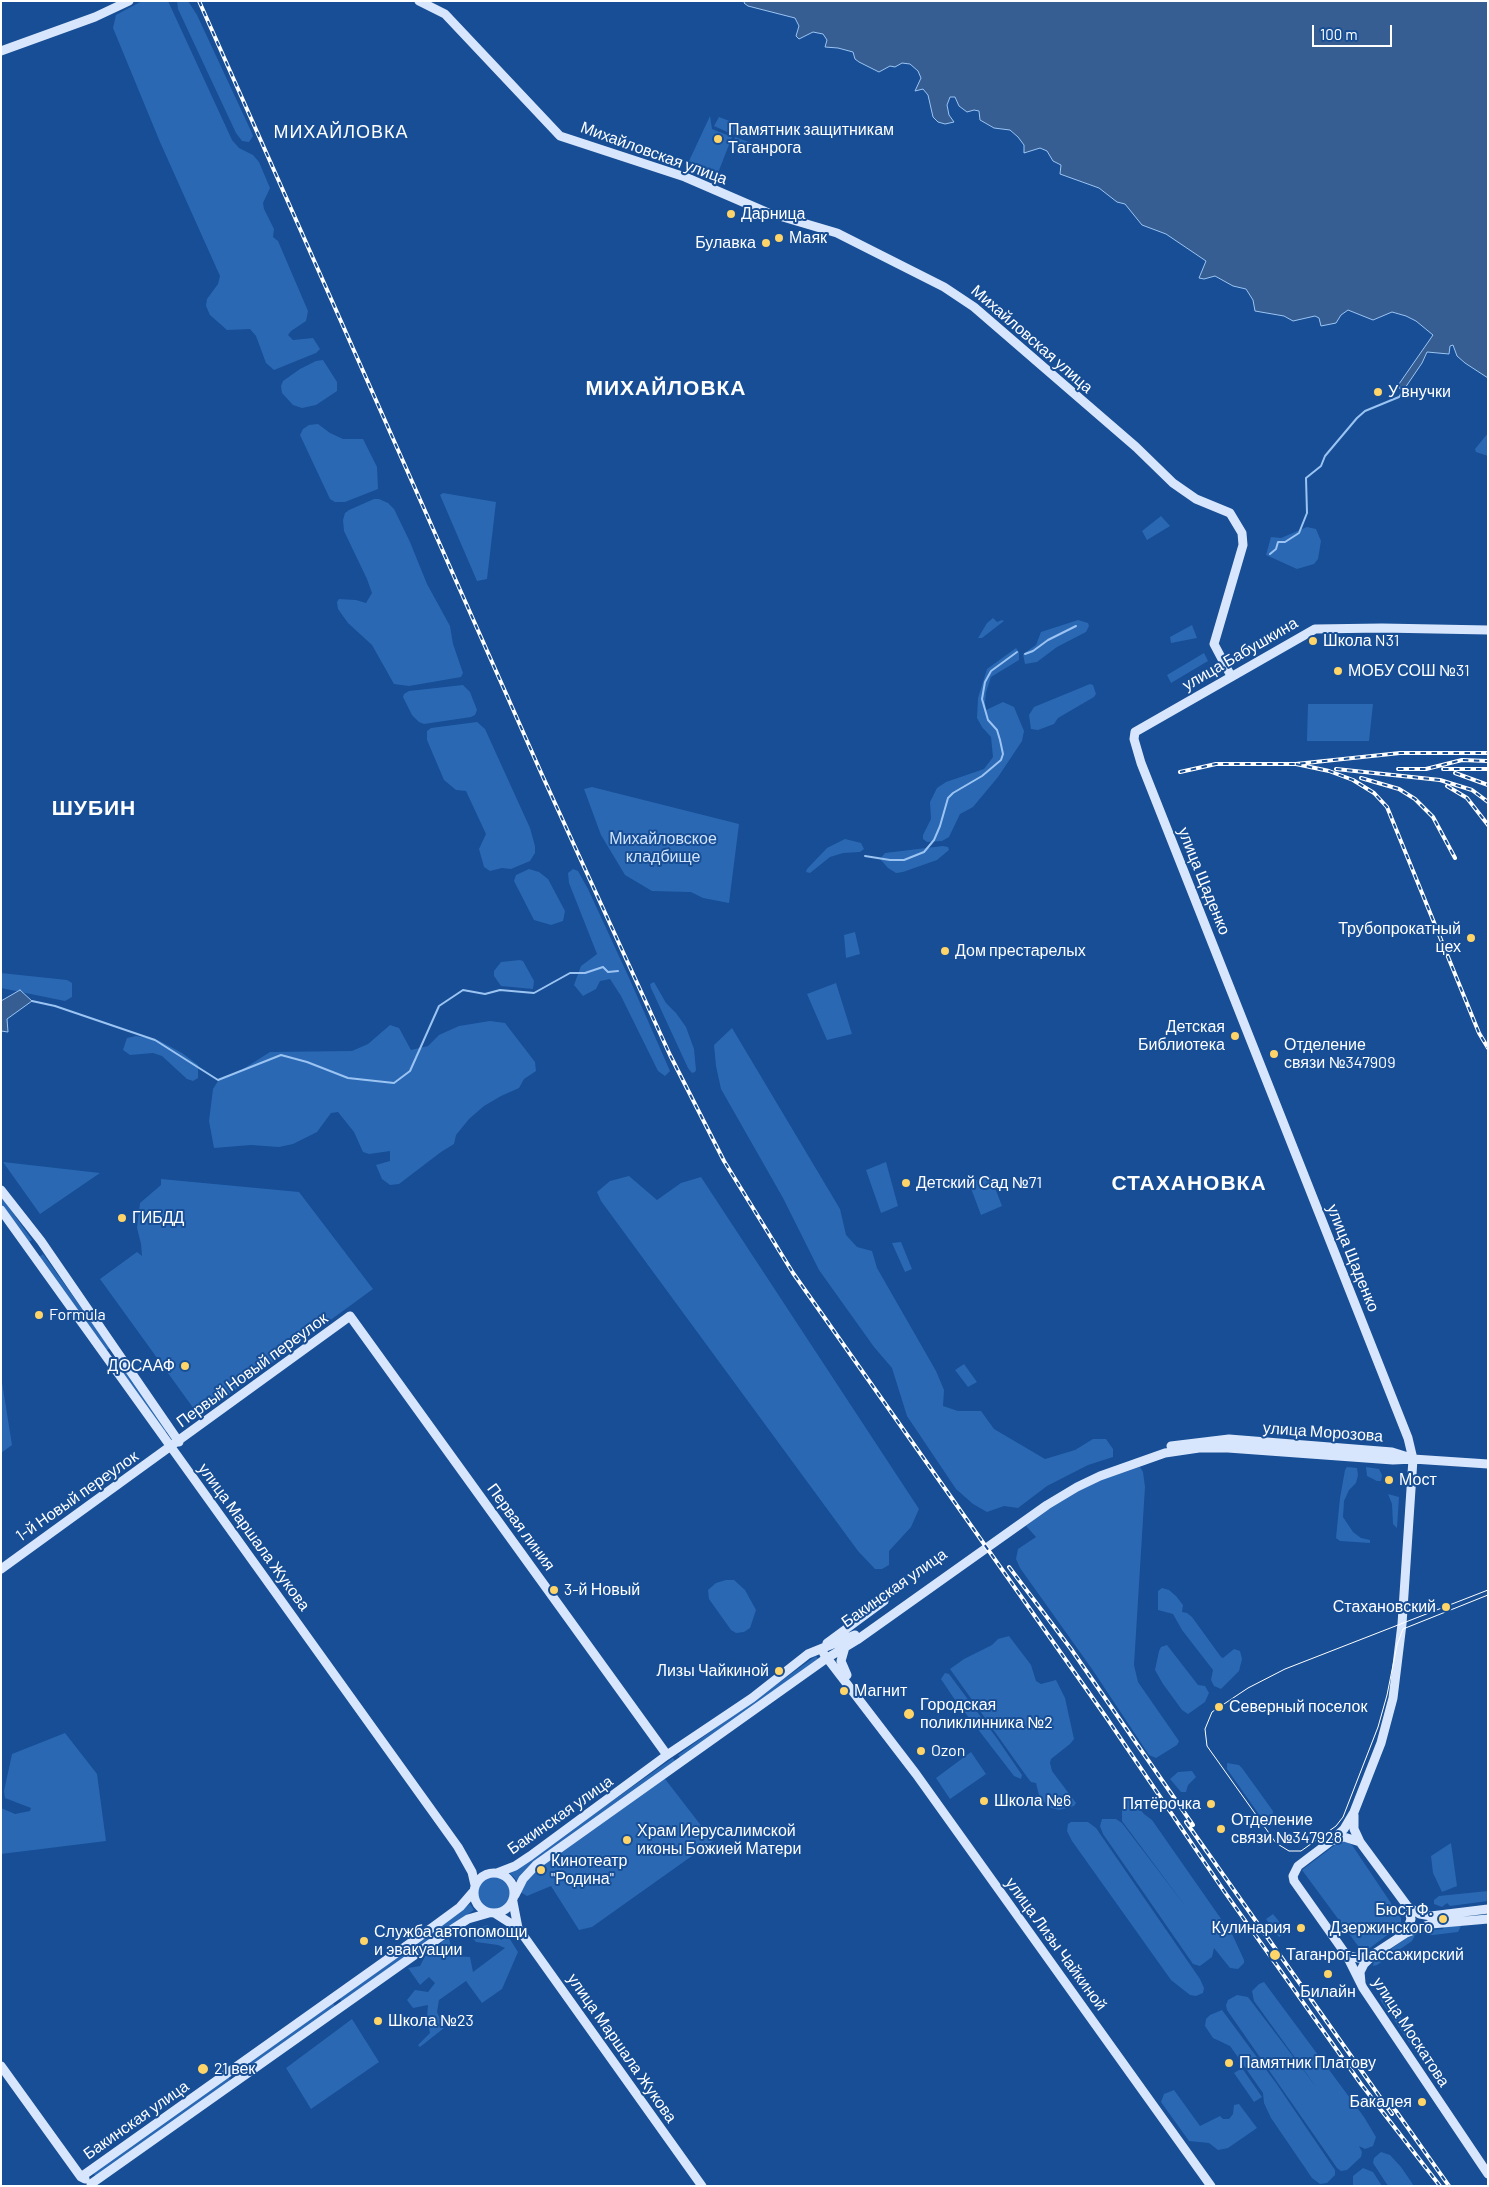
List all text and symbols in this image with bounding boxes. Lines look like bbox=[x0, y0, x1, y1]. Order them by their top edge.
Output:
scale bar bbox=[1314, 15, 1394, 47]
text: 100 m bbox=[1320, 25, 1358, 43]
street label: Михайловская улица bbox=[578, 118, 730, 188]
place label: Памятник защитникам Таганрога bbox=[728, 120, 894, 158]
district label: МИХАЙЛОВКА bbox=[272, 121, 410, 143]
marker: Памятник защитникам Таганрога bbox=[712, 133, 724, 145]
place label: Дарница bbox=[741, 204, 805, 224]
marker: Дарница bbox=[725, 208, 737, 220]
place label: Маяк bbox=[789, 228, 827, 248]
marker: Маяк bbox=[773, 232, 785, 244]
place label: Булавка bbox=[695, 233, 756, 253]
marker: Булавка bbox=[760, 237, 772, 249]
street label: Михайловская улица bbox=[967, 281, 1097, 397]
district label: МИХАЙЛОВКА bbox=[584, 375, 748, 401]
place label: У внучки bbox=[1388, 382, 1451, 402]
marker: У внучки bbox=[1372, 386, 1384, 398]
street label: улица Бабушкина bbox=[1179, 613, 1301, 695]
place label: Школа N31 bbox=[1323, 631, 1399, 651]
marker: Школа N31 bbox=[1307, 635, 1319, 647]
place label: МОБУ СОШ №31 bbox=[1348, 661, 1470, 681]
marker: МОБУ СОШ №31 bbox=[1332, 665, 1344, 677]
district label: ШУБИН bbox=[51, 795, 137, 821]
street label: улица Щаденко bbox=[1174, 824, 1234, 938]
park label: Михайловское кладбище bbox=[609, 829, 717, 867]
place label: Трубопрокатный цех bbox=[1338, 919, 1461, 957]
marker: Трубопрокатный цех bbox=[1465, 932, 1477, 944]
place label: Дом престарелых bbox=[955, 941, 1086, 961]
marker: Дом престарелых bbox=[939, 945, 951, 957]
place label: Детская Библиотека bbox=[1138, 1017, 1225, 1055]
marker: Детская Библиотека bbox=[1229, 1030, 1241, 1042]
place label: Отделение связи №347909 bbox=[1284, 1035, 1395, 1073]
marker: Отделение связи №347909 bbox=[1268, 1048, 1280, 1060]
district label: СТАХАНОВКА bbox=[1110, 1170, 1268, 1196]
place label: Детский Сад №71 bbox=[916, 1173, 1042, 1193]
marker: Детский Сад №71 bbox=[900, 1177, 912, 1189]
street label: улица Щаденко bbox=[1323, 1201, 1383, 1315]
place label: ГИБДД bbox=[132, 1208, 184, 1228]
marker: ГИБДД bbox=[116, 1212, 128, 1224]
place label: Formula bbox=[49, 1305, 106, 1325]
marker: Formula bbox=[33, 1309, 45, 1321]
street label: Первый Новый переулок bbox=[173, 1309, 331, 1431]
place label: ДОСААФ bbox=[108, 1356, 175, 1376]
marker: ДОСААФ bbox=[179, 1360, 191, 1372]
street label: улица Морозова bbox=[1262, 1418, 1384, 1446]
street label: 1-й Новый переулок bbox=[12, 1447, 142, 1545]
street label: улица Маршала Жукова bbox=[194, 1460, 314, 1614]
place label: Мост bbox=[1399, 1470, 1437, 1490]
marker: Мост bbox=[1383, 1474, 1395, 1486]
street label: Первая линия bbox=[483, 1480, 559, 1574]
street label: Бакинская улица bbox=[838, 1544, 950, 1632]
place label: 3-й Новый bbox=[564, 1580, 640, 1600]
marker: 3-й Новый bbox=[548, 1584, 560, 1596]
place label: Стахановский bbox=[1333, 1597, 1436, 1617]
marker: Стахановский bbox=[1440, 1601, 1452, 1613]
place label: Лизы Чайкиной bbox=[656, 1661, 769, 1681]
marker: Лизы Чайкиной bbox=[773, 1665, 785, 1677]
place label: Магнит bbox=[854, 1681, 907, 1701]
marker: Магнит bbox=[838, 1685, 850, 1697]
place label: Городская поликлинника №2 bbox=[920, 1695, 1053, 1733]
place label: Северный поселок bbox=[1229, 1697, 1367, 1717]
marker: Северный поселок bbox=[1213, 1701, 1225, 1713]
marker: Городская поликлинника №2 bbox=[902, 1707, 916, 1721]
place label: Ozon bbox=[931, 1741, 965, 1761]
marker: Ozon bbox=[915, 1745, 927, 1757]
street label: Бакинская улица bbox=[504, 1771, 616, 1859]
place label: Школа №6 bbox=[994, 1791, 1071, 1811]
place label: Пятёрочка bbox=[1123, 1794, 1201, 1814]
marker: Школа №6 bbox=[978, 1795, 990, 1807]
marker: Пятёрочка bbox=[1205, 1798, 1217, 1810]
place label: Отделение связи №347928 bbox=[1231, 1810, 1342, 1848]
place label: Храм Иерусалимской иконы Божией Матери bbox=[637, 1821, 801, 1859]
marker: Отделение связи №347928 bbox=[1215, 1823, 1227, 1835]
marker: Храм Иерусалимской иконы Божией Матери bbox=[621, 1834, 633, 1846]
place label: Кинотеатр "Родина" bbox=[551, 1851, 627, 1889]
marker: Кинотеатр "Родина" bbox=[535, 1864, 547, 1876]
street label: улица Лизы Чайкиной bbox=[1001, 1874, 1111, 2014]
place label: Бюст Ф. Дзержинского bbox=[1330, 1900, 1433, 1938]
marker: Бюст Ф. Дзержинского bbox=[1437, 1913, 1449, 1925]
place label: Кулинария bbox=[1212, 1918, 1291, 1938]
place label: Служба автопомощи и эвакуации bbox=[374, 1922, 528, 1960]
marker: Кулинария bbox=[1295, 1922, 1307, 1934]
marker: Служба автопомощи и эвакуации bbox=[358, 1935, 370, 1947]
place label: Таганрог-Пассажирский bbox=[1286, 1945, 1464, 1965]
marker: Таганрог-Пассажирский bbox=[1268, 1948, 1282, 1962]
marker: Билайн bbox=[1322, 1968, 1334, 1980]
street label: улица Маршала Жукова bbox=[563, 1970, 681, 2126]
street label: улица Москатова bbox=[1368, 1974, 1454, 2090]
place label: Билайн bbox=[1300, 1982, 1356, 2002]
place label: Школа №23 bbox=[388, 2011, 474, 2031]
marker: Школа №23 bbox=[372, 2015, 384, 2027]
place label: Памятник Платову bbox=[1239, 2053, 1376, 2073]
marker: Памятник Платову bbox=[1223, 2057, 1235, 2069]
place label: 21 век bbox=[214, 2059, 255, 2079]
marker: 21 век bbox=[196, 2062, 210, 2076]
street label: Бакинская улица bbox=[80, 2076, 192, 2164]
place label: Бакалея bbox=[1349, 2092, 1412, 2112]
marker: Бакалея bbox=[1416, 2096, 1428, 2108]

